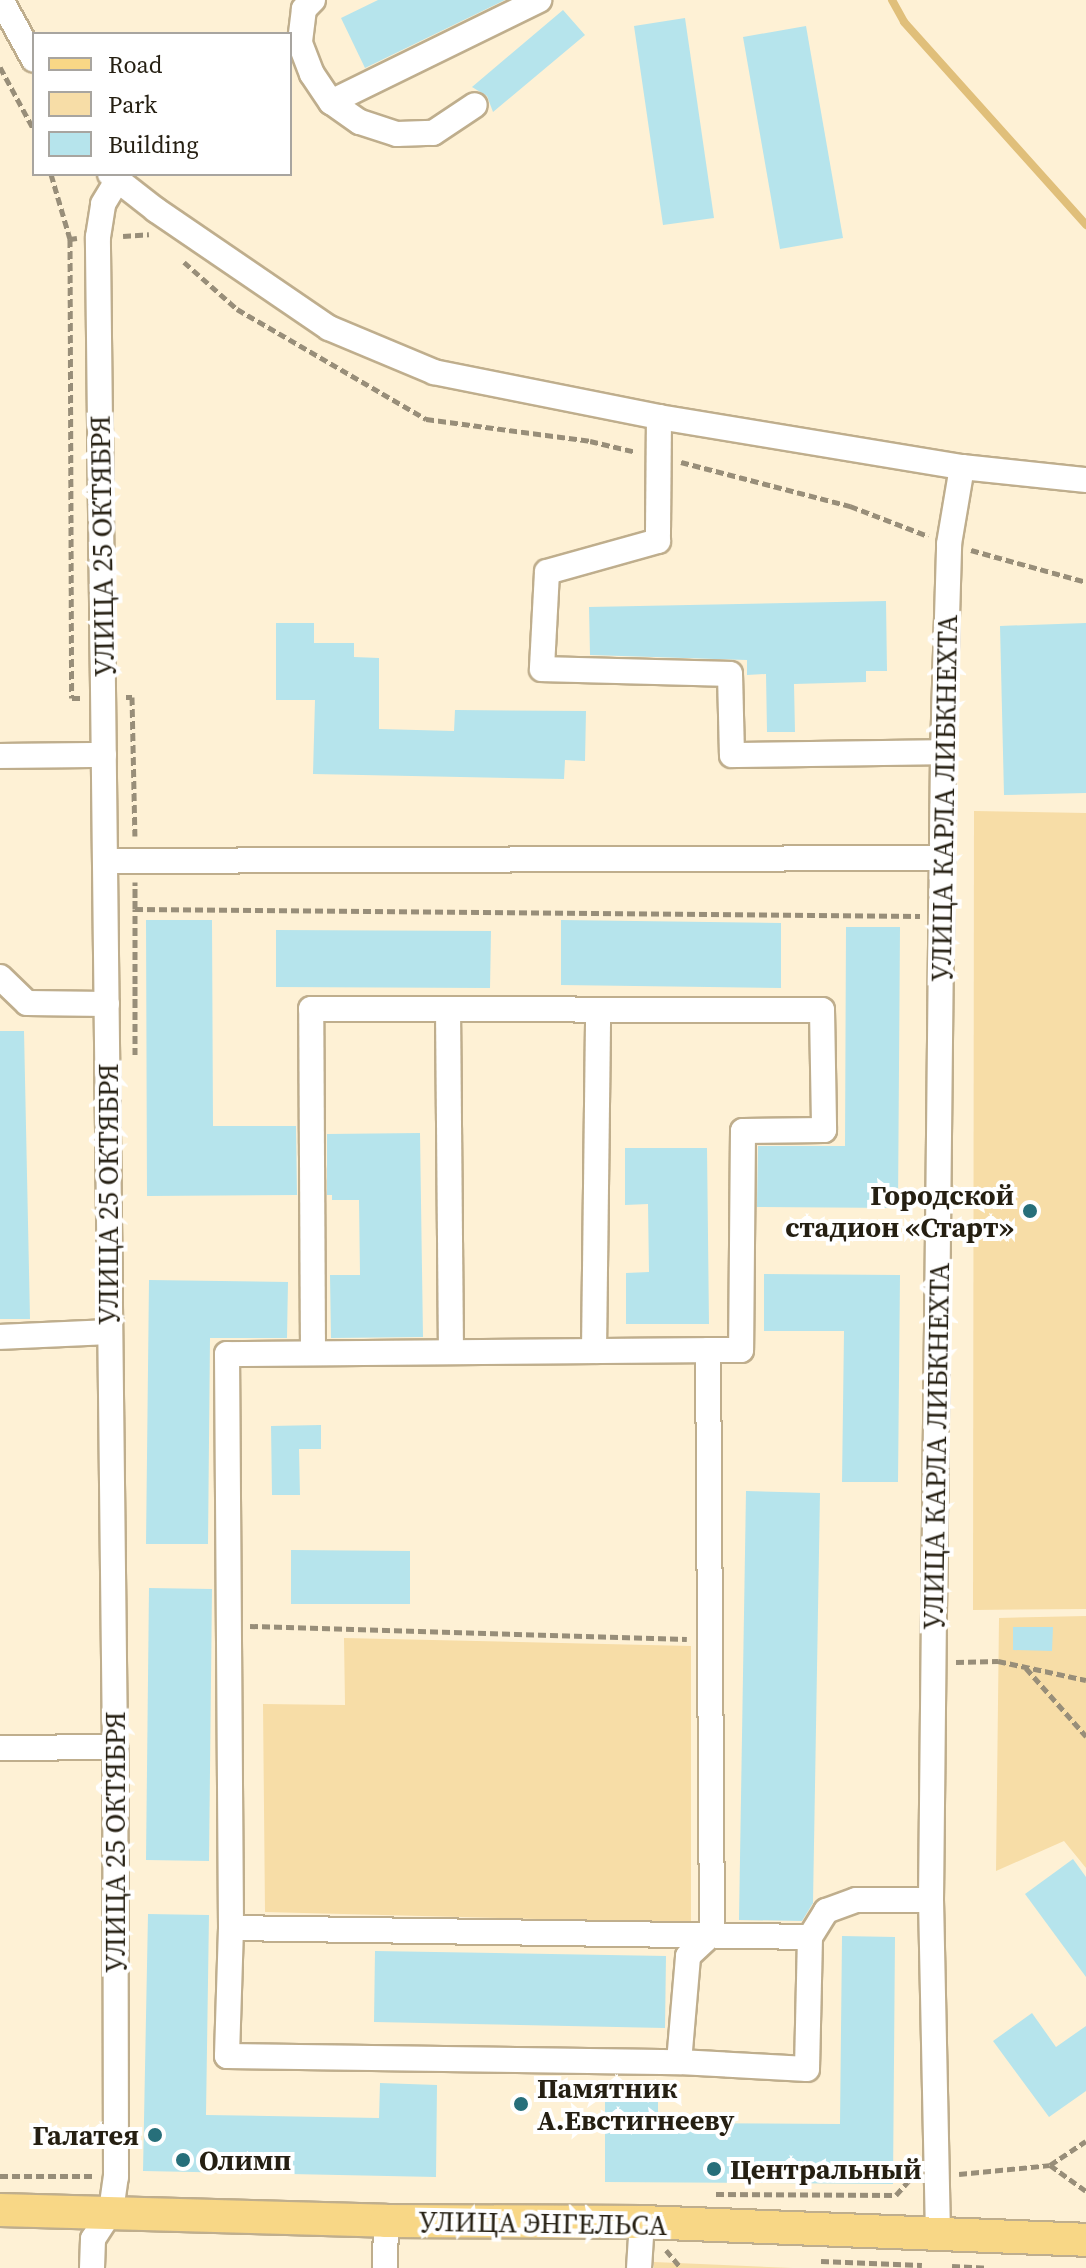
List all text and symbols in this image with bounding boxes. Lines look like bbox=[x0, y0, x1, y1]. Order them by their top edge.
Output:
legend bbox=[32, 32, 292, 176]
text: Road bbox=[108, 48, 162, 81]
text: Park bbox=[108, 88, 157, 121]
text: Building bbox=[108, 128, 199, 161]
street label: УЛИЦА 25 ОКТЯБРЯ bbox=[83, 415, 121, 677]
street label: УЛИЦА КАРЛА ЛИБКНЕХТА bbox=[924, 614, 964, 982]
street label: УЛИЦА 25 ОКТЯБРЯ bbox=[91, 1063, 125, 1325]
place label: Городской стадион «Старт» bbox=[785, 1178, 1014, 1244]
marker: Городской стадион «Старт» bbox=[1021, 1202, 1039, 1220]
street label: УЛИЦА КАРЛА ЛИБКНЕХТА bbox=[916, 1262, 956, 1630]
street label: УЛИЦА 25 ОКТЯБРЯ bbox=[98, 1711, 132, 1973]
place label: Памятник А.Евстигнееву bbox=[537, 2071, 735, 2137]
marker: Памятник А.Евстигнееву bbox=[512, 2095, 530, 2113]
place label: Галатея bbox=[33, 2118, 139, 2152]
marker: Галатея bbox=[146, 2126, 164, 2144]
place label: Олимп bbox=[199, 2143, 291, 2177]
marker: Олимп bbox=[174, 2151, 192, 2169]
place label: Центральный bbox=[730, 2152, 922, 2186]
marker: Центральный bbox=[705, 2160, 723, 2178]
street label: УЛИЦА ЭНГЕЛЬСА bbox=[418, 2204, 668, 2242]

